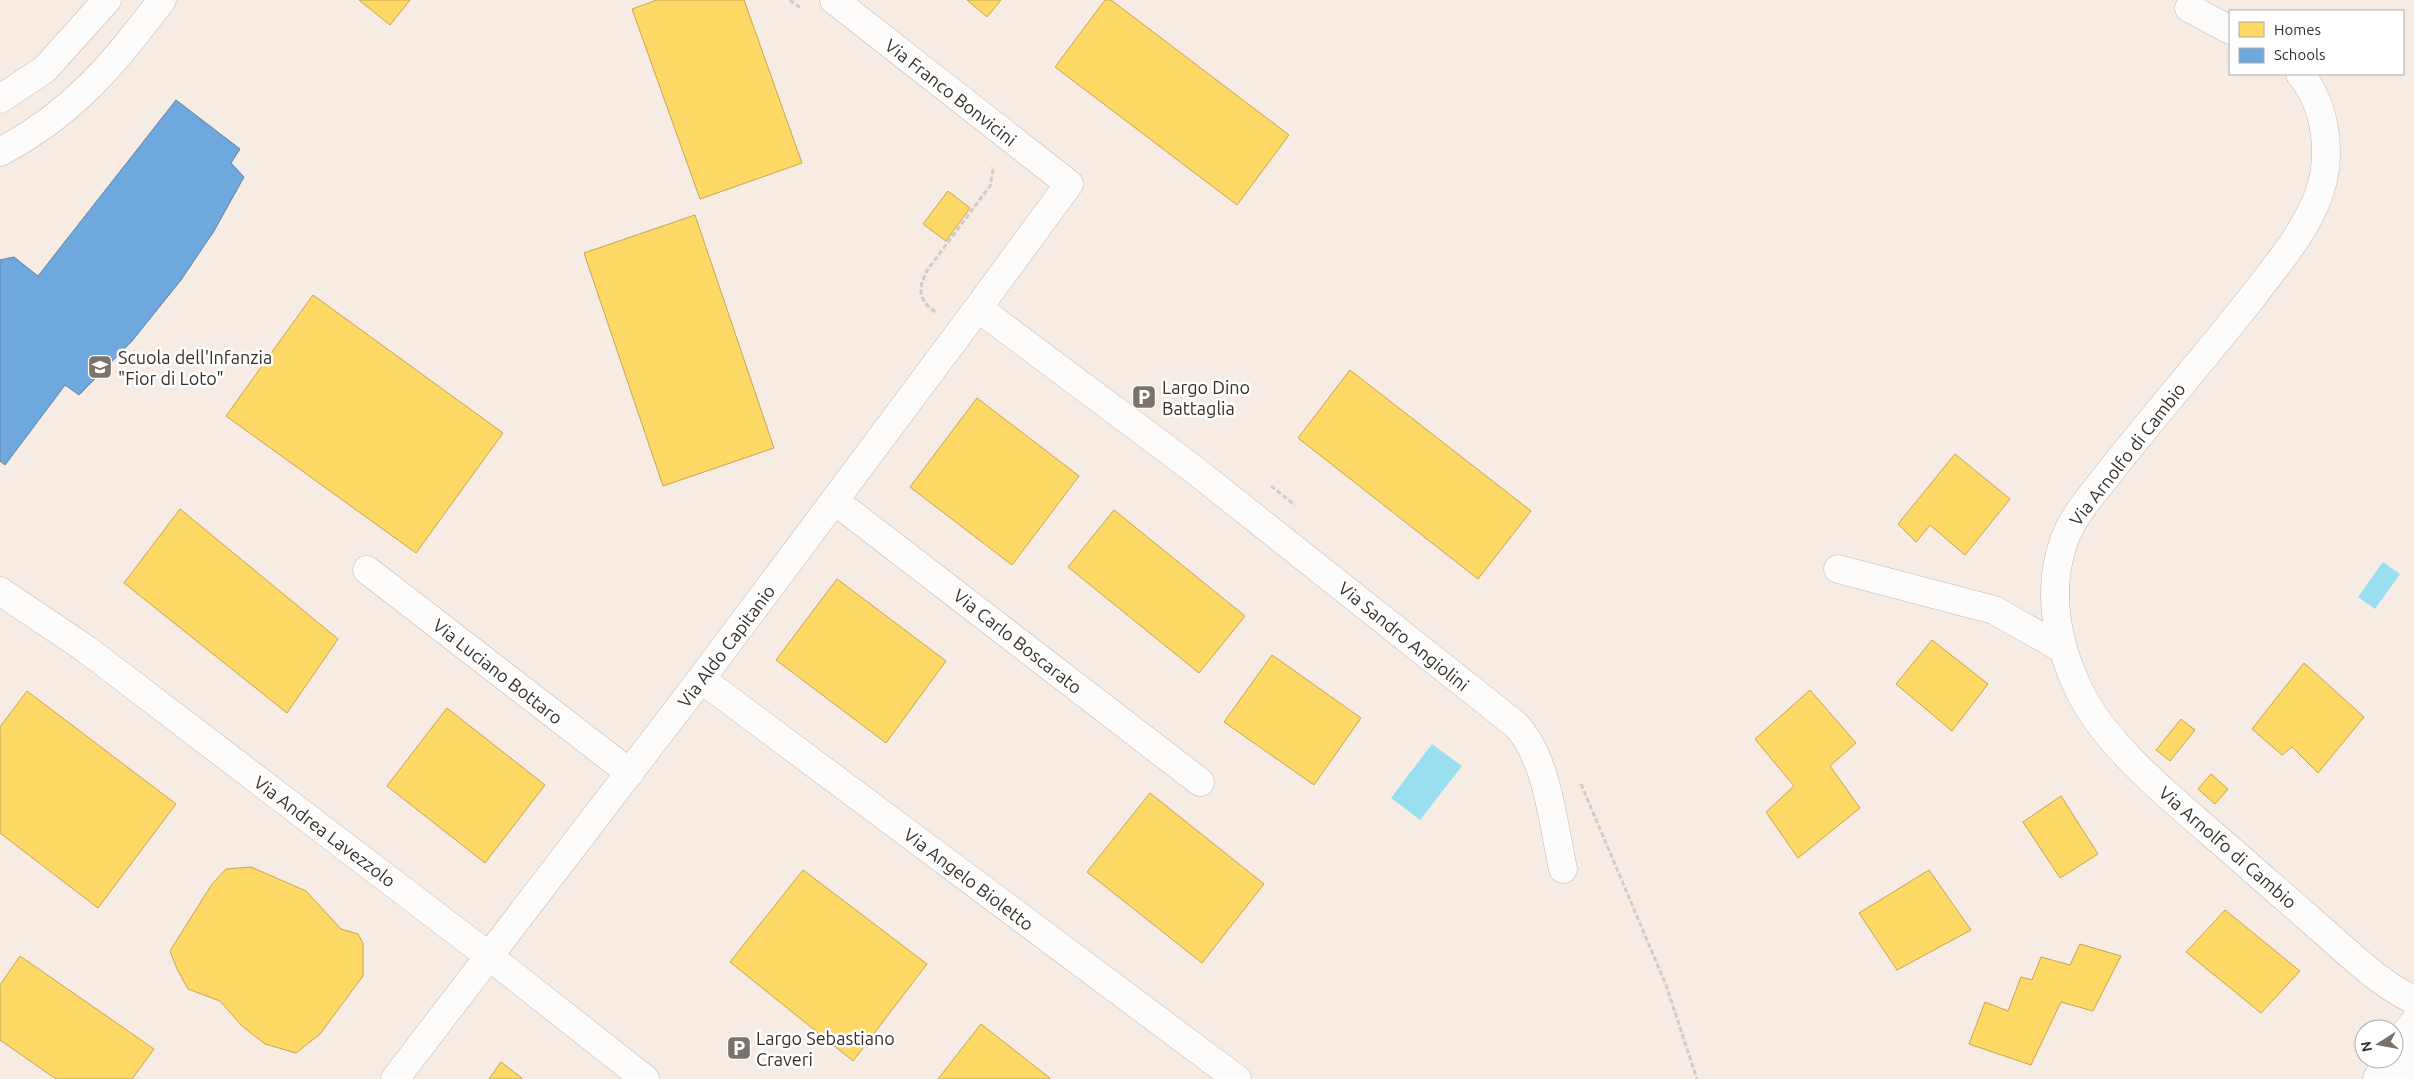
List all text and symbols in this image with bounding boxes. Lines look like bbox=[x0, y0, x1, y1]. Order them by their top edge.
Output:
legend bbox=[2229, 10, 2404, 75]
text: Homes bbox=[2274, 21, 2321, 38]
street label: Via Franco Bonvicini bbox=[881, 35, 1021, 149]
text: Schools bbox=[2274, 46, 2325, 63]
place label: Scuola dell'Infanzia "Fior di Loto" bbox=[118, 347, 272, 388]
school or university icon: Scuola dell'Infanzia "Fior di Loto" bbox=[87, 354, 113, 380]
place label: Largo Dino Battaglia bbox=[1162, 377, 1250, 418]
street label: Via Arnolfo di Cambio bbox=[2065, 379, 2189, 529]
parking icon: Largo Dino Battaglia bbox=[1131, 384, 1157, 410]
street label: Via Sandro Angiolini bbox=[1335, 577, 1473, 695]
street label: Via Aldo Capitanio bbox=[673, 581, 779, 711]
street label: Via Carlo Boscarato bbox=[950, 585, 1086, 697]
street label: Via Luciano Bottaro bbox=[429, 614, 567, 728]
street label: Via Andrea Lavezzolo bbox=[250, 771, 400, 891]
street label: Via Arnolfo di Cambio bbox=[2155, 782, 2301, 912]
street label: Via Angelo Bioletto bbox=[900, 824, 1038, 934]
north arrow bbox=[2354, 1019, 2404, 1069]
place label: Largo Sebastiano Craveri bbox=[756, 1028, 895, 1069]
parking icon: Largo Sebastiano Craveri bbox=[726, 1035, 752, 1061]
text: N bbox=[2357, 1040, 2375, 1053]

